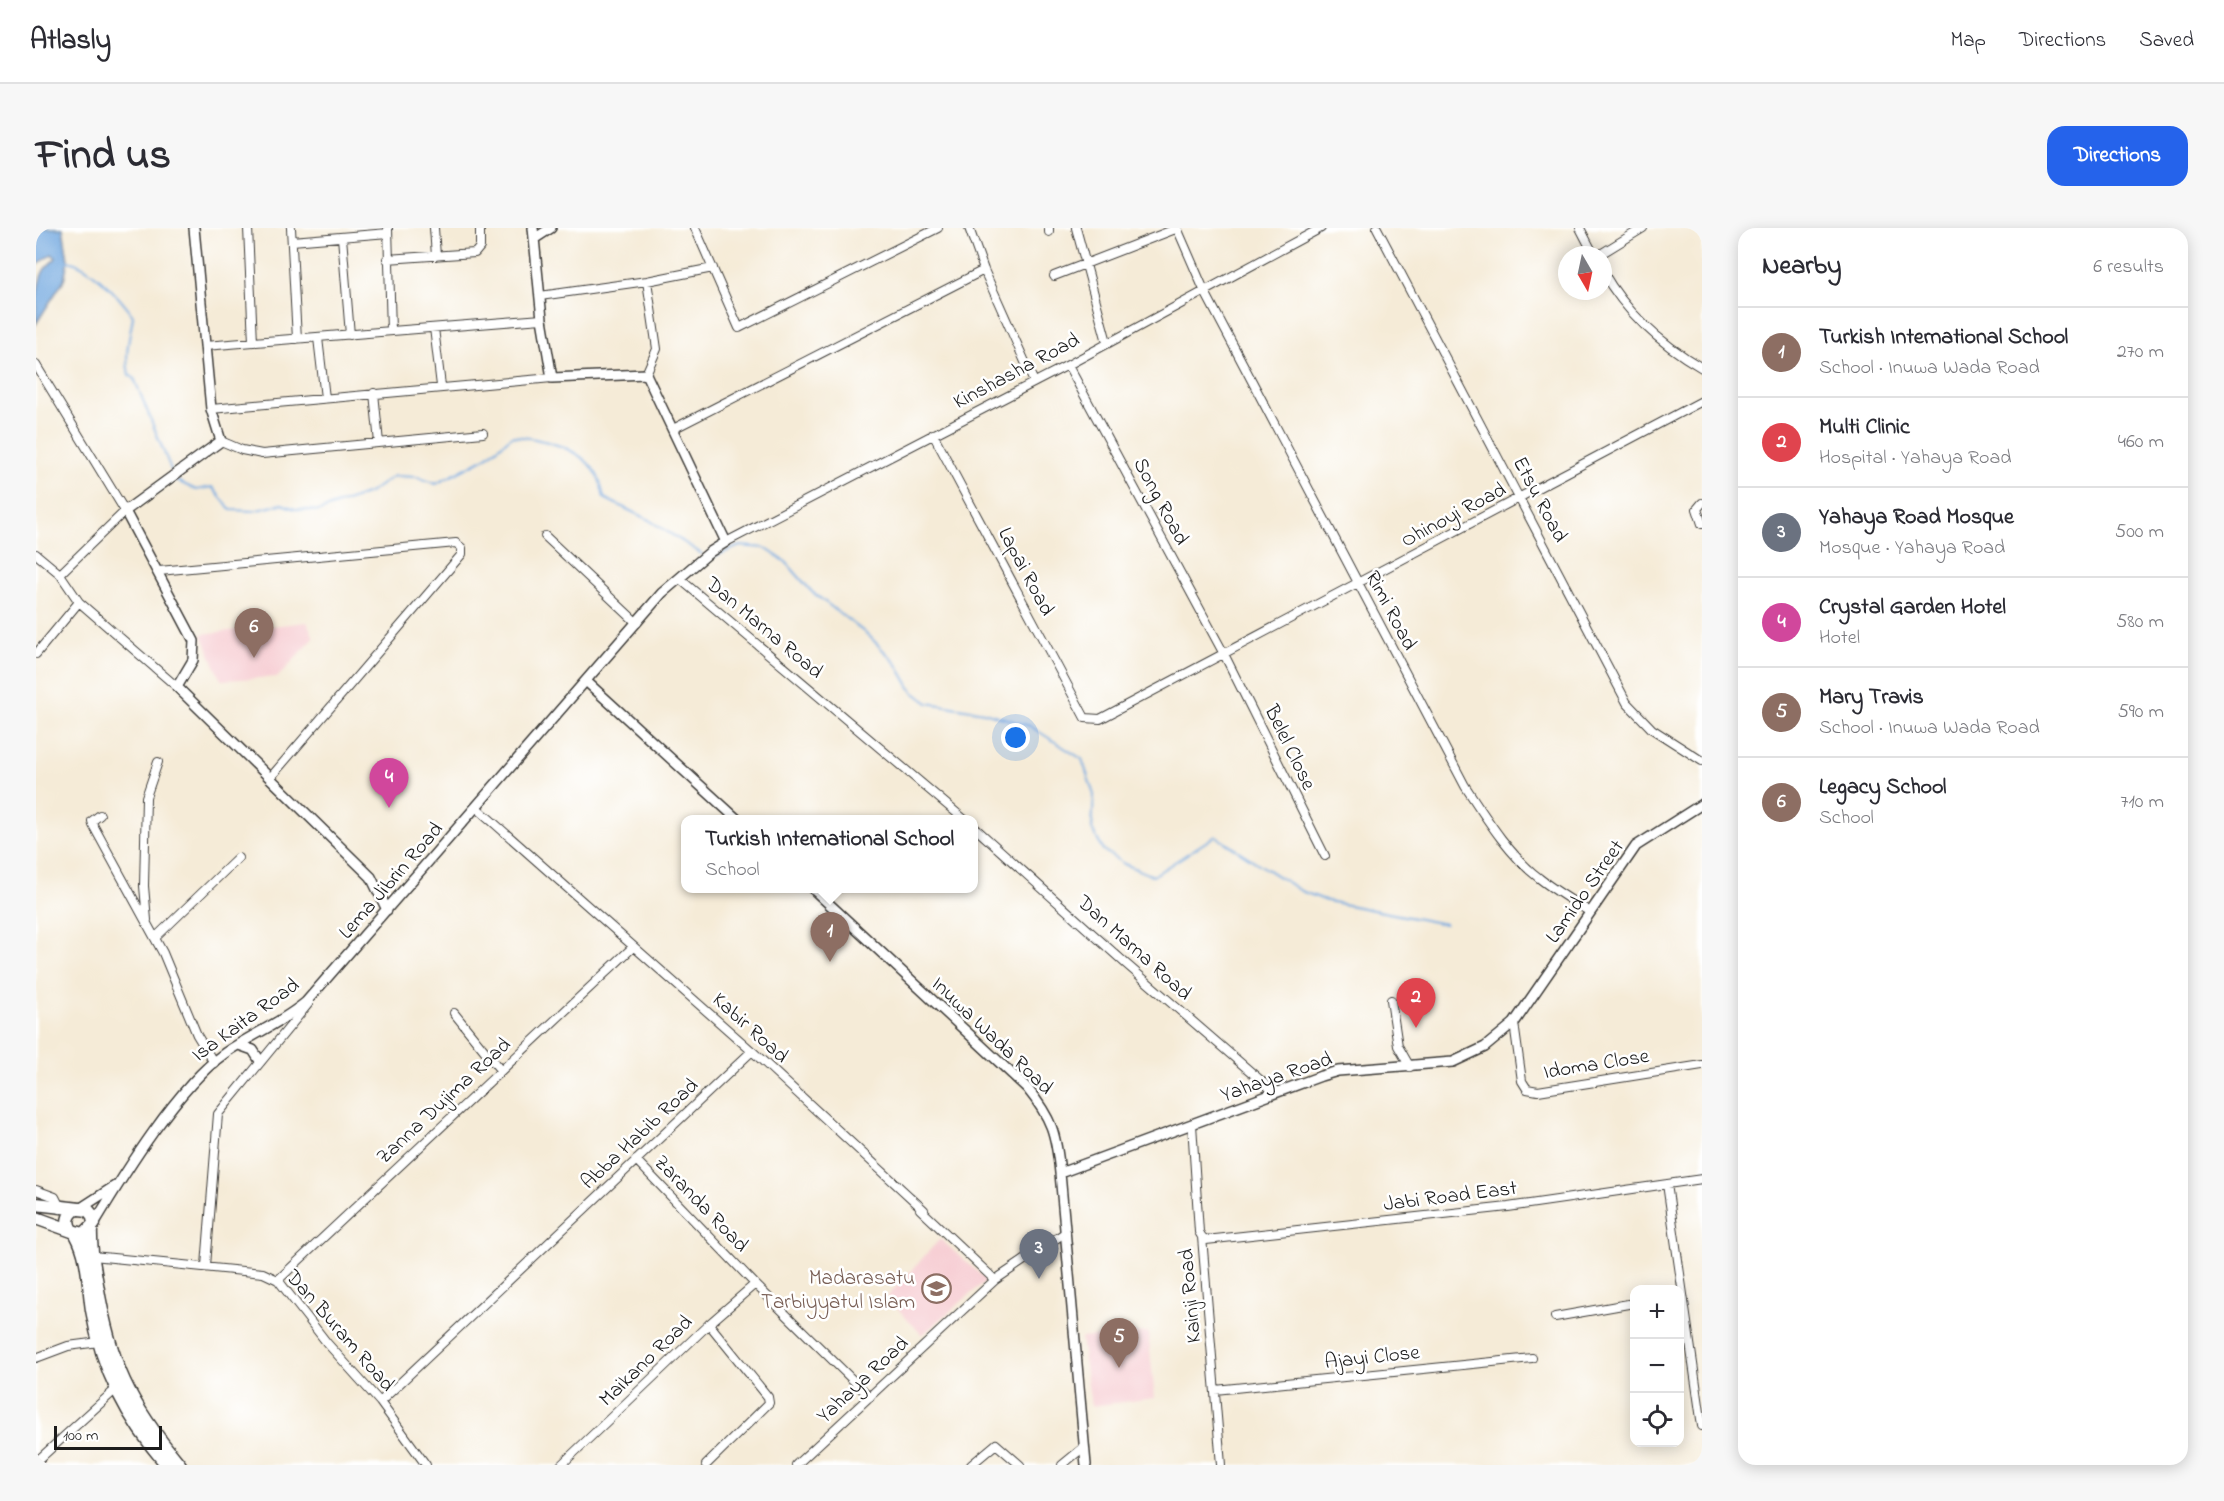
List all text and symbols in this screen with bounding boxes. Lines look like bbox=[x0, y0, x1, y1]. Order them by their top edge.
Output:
text: Atlasly bbox=[30, 21, 111, 62]
text: Map bbox=[1950, 26, 1986, 56]
text: Directions bbox=[2019, 26, 2106, 56]
text: Saved bbox=[2139, 26, 2194, 56]
text: Find us bbox=[36, 126, 171, 187]
button: Directions bbox=[2047, 126, 2188, 186]
north arrow bbox=[1558, 246, 1612, 300]
text: Nearby bbox=[1762, 248, 1841, 286]
text: 6 results bbox=[2093, 253, 2164, 282]
text: Turkish International School bbox=[1819, 322, 2068, 354]
street label: Kinshasha Road bbox=[948, 326, 1086, 418]
text: 1 bbox=[1778, 338, 1785, 367]
text: 270 m bbox=[2117, 338, 2164, 367]
text: School · Inuwa Wada Road bbox=[1819, 354, 2040, 383]
text: Multi Clinic bbox=[1819, 412, 1910, 444]
text: 2 bbox=[1777, 428, 1786, 457]
text: 460 m bbox=[2118, 428, 2164, 457]
text: Hospital · Yahaya Road bbox=[1819, 444, 2012, 473]
street label: Etsu Road bbox=[1504, 452, 1574, 548]
street label: Song Road bbox=[1123, 453, 1196, 552]
street label: Ohinoyi Road bbox=[1396, 475, 1513, 558]
text: Yahaya Road Mosque bbox=[1819, 502, 2014, 534]
text: 3 bbox=[1777, 518, 1786, 547]
text: 500 m bbox=[2115, 518, 2164, 547]
street label: Lapai Road bbox=[989, 522, 1061, 622]
text: Mosque · Yahaya Road bbox=[1819, 534, 2005, 563]
street label: Rimi Road bbox=[1357, 566, 1424, 656]
street label: Dan Marna Road bbox=[698, 570, 829, 687]
text: Crystal Garden Hotel bbox=[1819, 592, 2006, 624]
pin: 6 bbox=[234, 608, 274, 658]
text: 4 bbox=[1777, 608, 1786, 637]
text: 580 m bbox=[2116, 608, 2164, 637]
text: Hotel bbox=[1819, 624, 1860, 653]
text: Mary Travis bbox=[1819, 682, 1924, 714]
text: 5 bbox=[1776, 698, 1787, 727]
text: 590 m bbox=[2117, 698, 2164, 727]
street label: Belel Close bbox=[1255, 699, 1323, 796]
text: School · Inuwa Wada Road bbox=[1819, 714, 2040, 743]
your location bbox=[1001, 723, 1030, 752]
pin: 4 bbox=[370, 758, 408, 808]
text: Legacy School bbox=[1819, 772, 1947, 804]
text: 6 bbox=[1777, 788, 1786, 817]
text: 710 m bbox=[2120, 788, 2164, 817]
text: School bbox=[1819, 804, 1874, 833]
popup bbox=[681, 815, 978, 893]
street label: Lema Jibrin Road bbox=[332, 816, 451, 947]
text: Turkish International School bbox=[705, 824, 954, 856]
street label: Lamido Street bbox=[1539, 834, 1632, 950]
text: School bbox=[705, 856, 760, 885]
street label: Dan Marna Road bbox=[1069, 888, 1198, 1008]
pin: 1 bbox=[810, 912, 850, 962]
street label: Inuwa Wada Road bbox=[924, 970, 1059, 1103]
street label: Isa Kaita Road bbox=[186, 971, 306, 1070]
pin: 2 bbox=[1396, 978, 1436, 1028]
street label: Kabir Road bbox=[705, 986, 795, 1071]
street label: Zanna Dujima Road bbox=[370, 1031, 519, 1172]
street label: Idoma Close bbox=[1541, 1042, 1652, 1088]
street label: Yahaya Road bbox=[1217, 1045, 1337, 1113]
street label: Abba Habib Road bbox=[575, 1072, 706, 1197]
street label: Zaranda Road bbox=[646, 1149, 755, 1260]
street label: Jabi Road East bbox=[1382, 1174, 1519, 1220]
pin: 3 bbox=[1020, 1230, 1058, 1279]
street label: Kainji Road bbox=[1172, 1247, 1210, 1344]
street label: Dan Buram Road bbox=[277, 1263, 401, 1399]
place label: Madarasatu Tarbiyyatul Islam bbox=[761, 1264, 915, 1320]
school or university icon: Madarasatu Tarbiyyatul Islam bbox=[920, 1273, 952, 1305]
map controls bbox=[1630, 1285, 1684, 1447]
button: + bbox=[1630, 1285, 1684, 1339]
street label: Maikano Road bbox=[593, 1309, 700, 1414]
pin: 5 bbox=[1100, 1318, 1138, 1368]
street label: Yahaya Road bbox=[811, 1330, 918, 1433]
street label: Ajayi Close bbox=[1323, 1338, 1422, 1380]
button: − bbox=[1630, 1339, 1684, 1393]
button: locate bbox=[1630, 1393, 1684, 1447]
scale bar bbox=[54, 1423, 162, 1450]
text: 100 m bbox=[63, 1424, 98, 1448]

